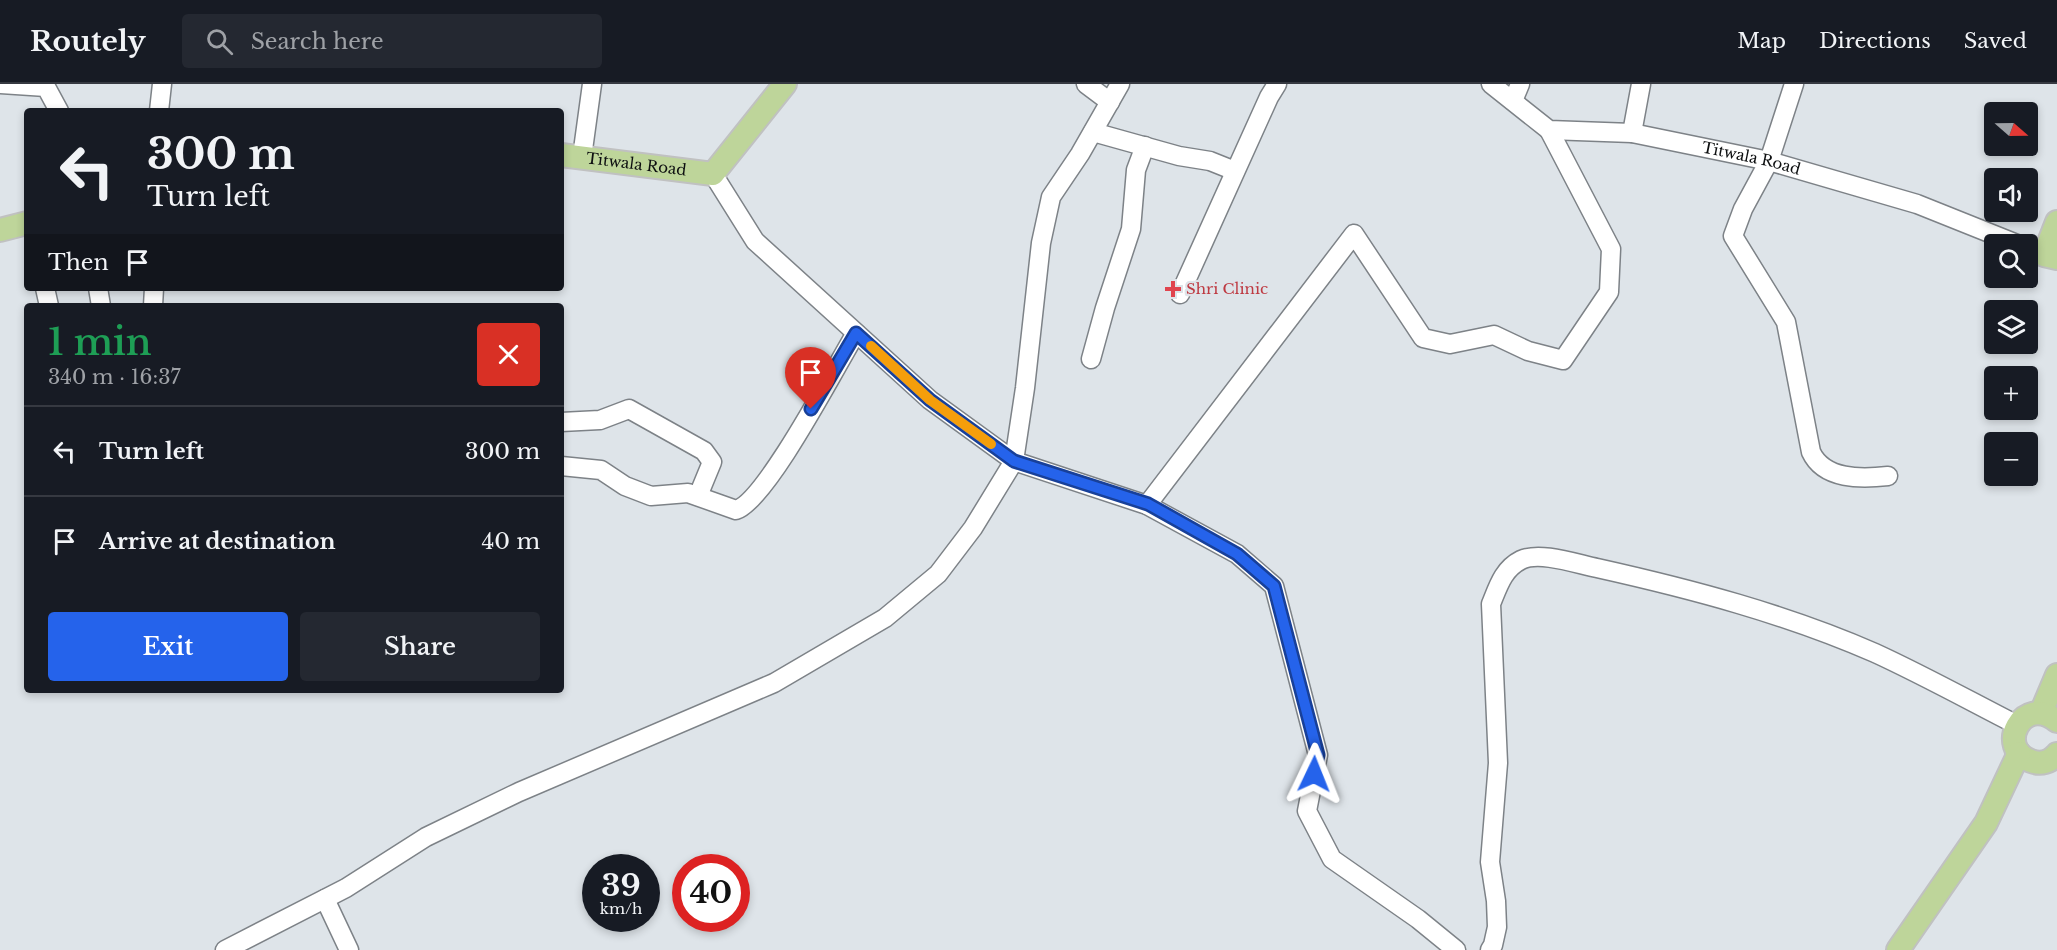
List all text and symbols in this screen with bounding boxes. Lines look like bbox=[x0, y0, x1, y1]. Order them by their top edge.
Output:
search box bbox=[182, 14, 602, 68]
text: Routely bbox=[30, 24, 146, 59]
icon: search bbox=[203, 25, 236, 58]
text: Search here bbox=[251, 28, 384, 55]
text: Map bbox=[1737, 28, 1786, 54]
text: Directions bbox=[1819, 28, 1931, 54]
text: Saved bbox=[1964, 28, 2027, 54]
north arrow bbox=[1984, 102, 2038, 156]
map controls bbox=[1984, 102, 2038, 486]
text: 300 m bbox=[147, 128, 295, 180]
icon: left bbox=[48, 132, 126, 210]
street label: Titwala Road bbox=[1700, 138, 1803, 179]
street label: Titwala Road bbox=[585, 148, 688, 180]
button: sound bbox=[1984, 168, 2038, 222]
text: Turn left bbox=[147, 180, 270, 213]
button: search bbox=[1984, 234, 2038, 288]
icon: arrive bbox=[121, 246, 154, 279]
text: Then bbox=[48, 249, 109, 276]
place label: Shri Clinic bbox=[1186, 279, 1268, 298]
marker: Shri Clinic bbox=[1164, 280, 1182, 298]
button: layers bbox=[1984, 300, 2038, 354]
text: 1 min bbox=[48, 320, 152, 365]
button: close bbox=[477, 323, 540, 386]
pin bbox=[785, 347, 836, 409]
icon: arrive bbox=[794, 356, 827, 389]
text: 340 m · 16:37 bbox=[48, 365, 181, 389]
button: + bbox=[1984, 366, 2038, 420]
button: − bbox=[1984, 432, 2038, 486]
icon: left bbox=[48, 435, 81, 468]
text: Turn left bbox=[99, 438, 204, 465]
text: 300 m bbox=[465, 438, 540, 465]
icon: arrive bbox=[48, 525, 81, 558]
text: Arrive at destination bbox=[99, 528, 336, 555]
text: 40 m bbox=[482, 528, 540, 555]
button: Exit bbox=[48, 612, 288, 681]
button: Share bbox=[300, 612, 540, 681]
position arrow bbox=[1282, 742, 1346, 806]
speed limit sign: 40 bbox=[672, 854, 750, 932]
text: 39 bbox=[601, 867, 641, 904]
text: km/h bbox=[600, 899, 642, 918]

